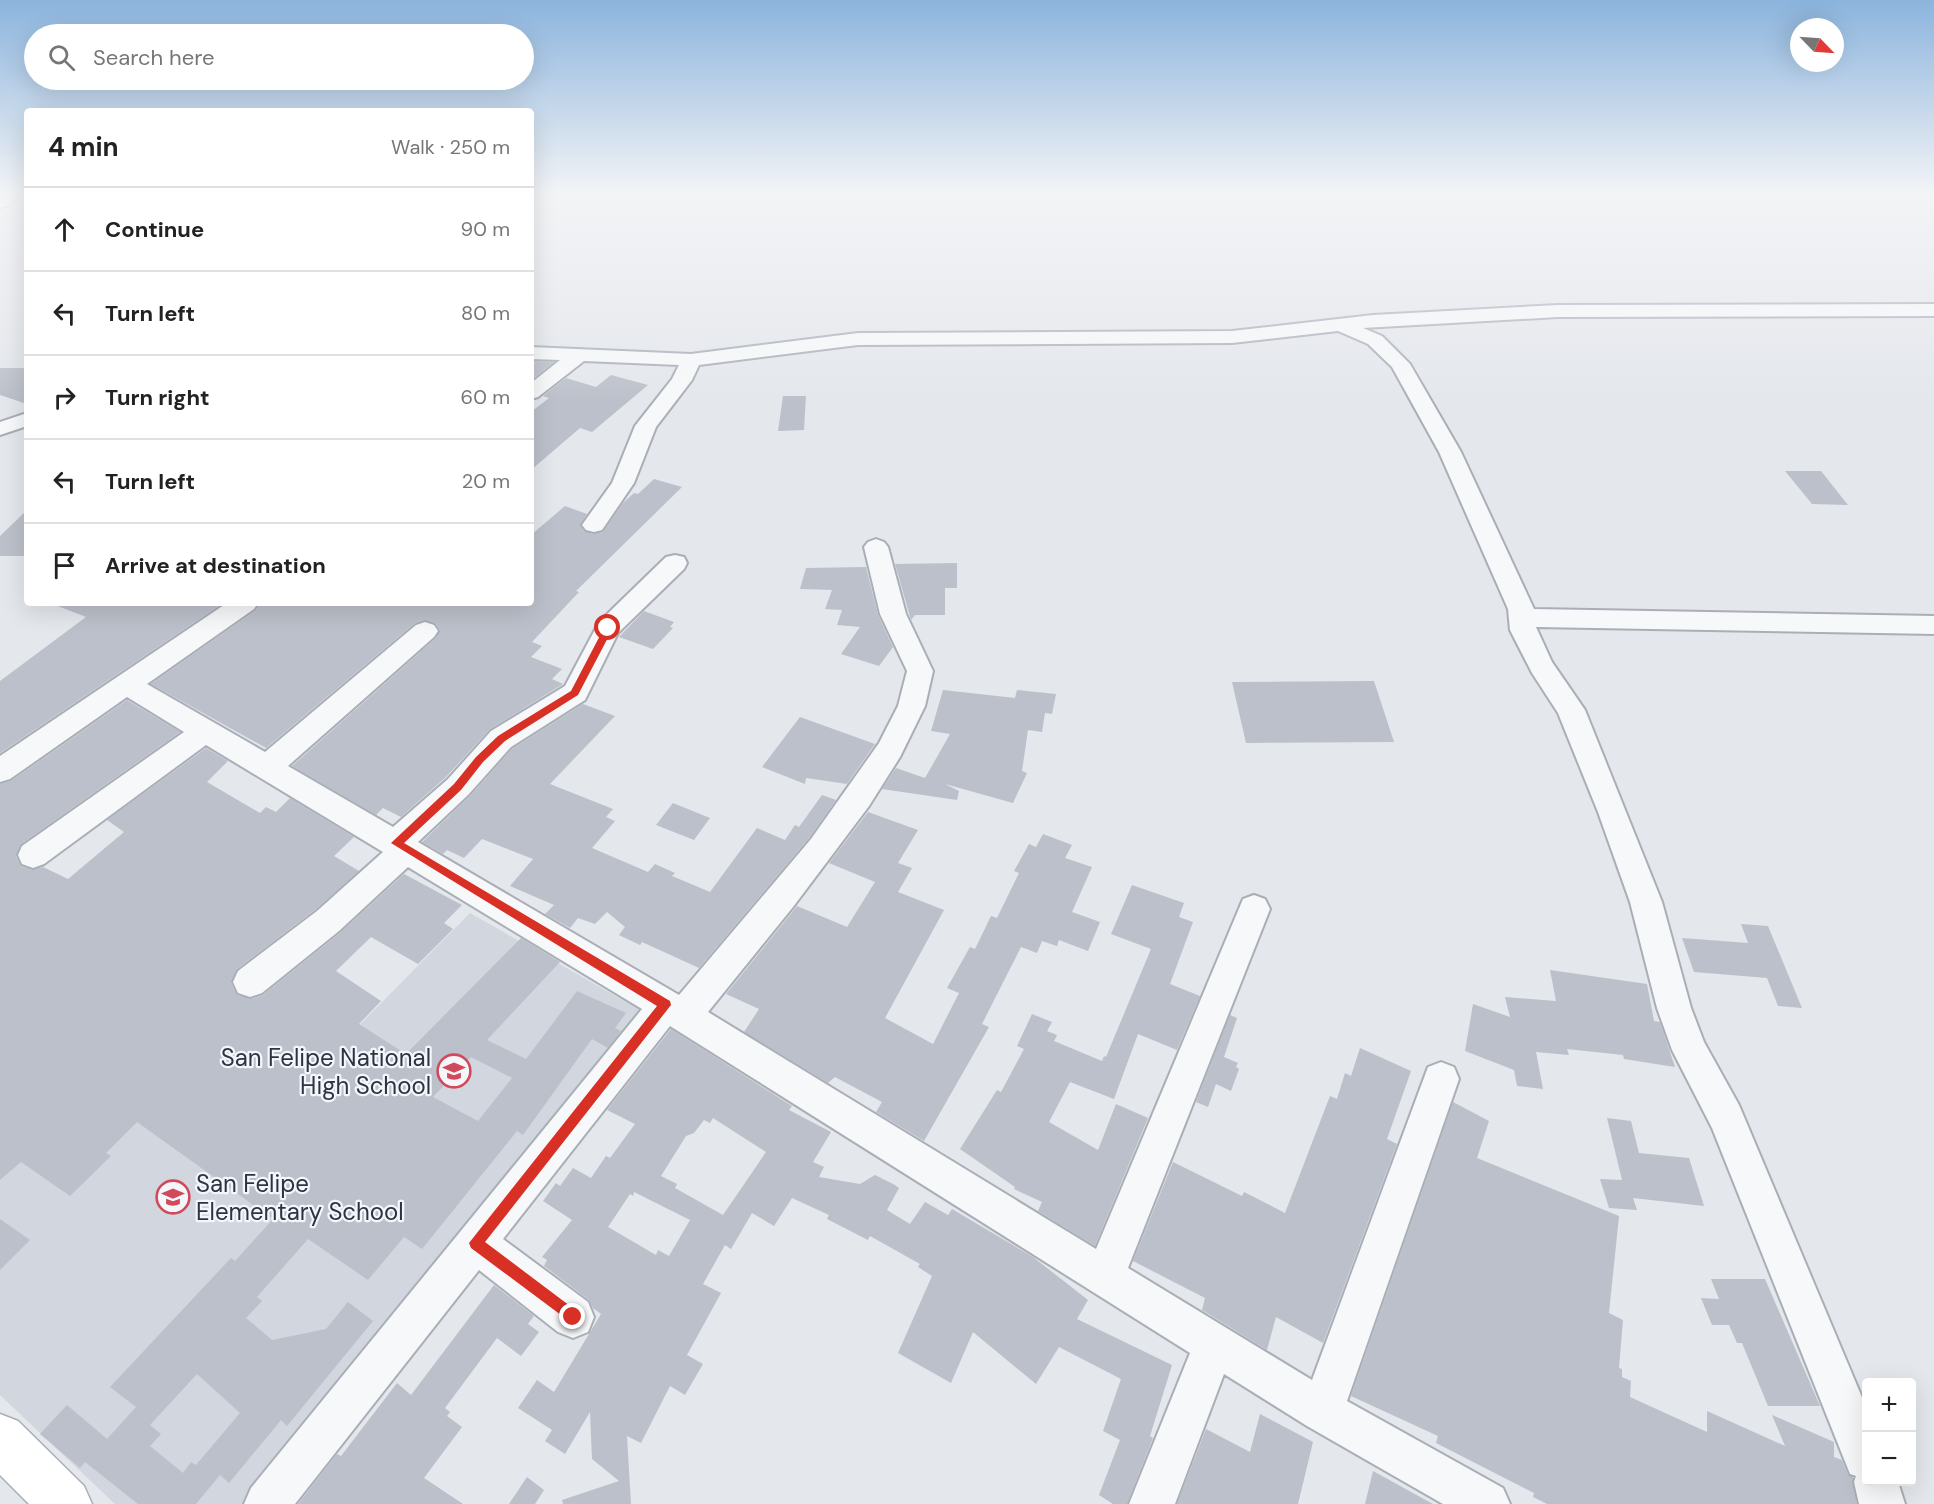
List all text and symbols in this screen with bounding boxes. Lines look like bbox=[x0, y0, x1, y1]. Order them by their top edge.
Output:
north arrow bbox=[1790, 18, 1844, 72]
search box bbox=[24, 24, 534, 90]
icon: search bbox=[45, 41, 78, 74]
text: Search here bbox=[93, 43, 214, 72]
text: 4 min bbox=[48, 130, 119, 164]
text: Walk · 250 m bbox=[391, 134, 510, 160]
icon: ahead bbox=[48, 213, 81, 246]
text: Continue bbox=[105, 215, 204, 244]
text: 90 m bbox=[461, 216, 510, 242]
icon: left bbox=[48, 297, 81, 330]
text: Turn left bbox=[105, 299, 195, 328]
text: 80 m bbox=[461, 300, 510, 326]
icon: right bbox=[48, 381, 81, 414]
text: Turn right bbox=[105, 383, 210, 412]
text: 60 m bbox=[461, 384, 510, 410]
icon: left bbox=[48, 465, 81, 498]
text: Turn left bbox=[105, 467, 195, 496]
text: 20 m bbox=[462, 468, 510, 494]
icon: arrive bbox=[48, 549, 81, 582]
text: Arrive at destination bbox=[105, 551, 326, 580]
route start bbox=[594, 614, 620, 640]
place label: San Felipe National High School bbox=[221, 1042, 431, 1101]
school or university icon: San Felipe National High School bbox=[436, 1053, 472, 1089]
place label: San Felipe Elementary School bbox=[196, 1168, 404, 1227]
school or university icon: San Felipe Elementary School bbox=[155, 1179, 191, 1215]
route end bbox=[559, 1303, 585, 1329]
map controls bbox=[1862, 1378, 1916, 1486]
button: + bbox=[1862, 1378, 1916, 1432]
button: − bbox=[1862, 1432, 1916, 1486]

